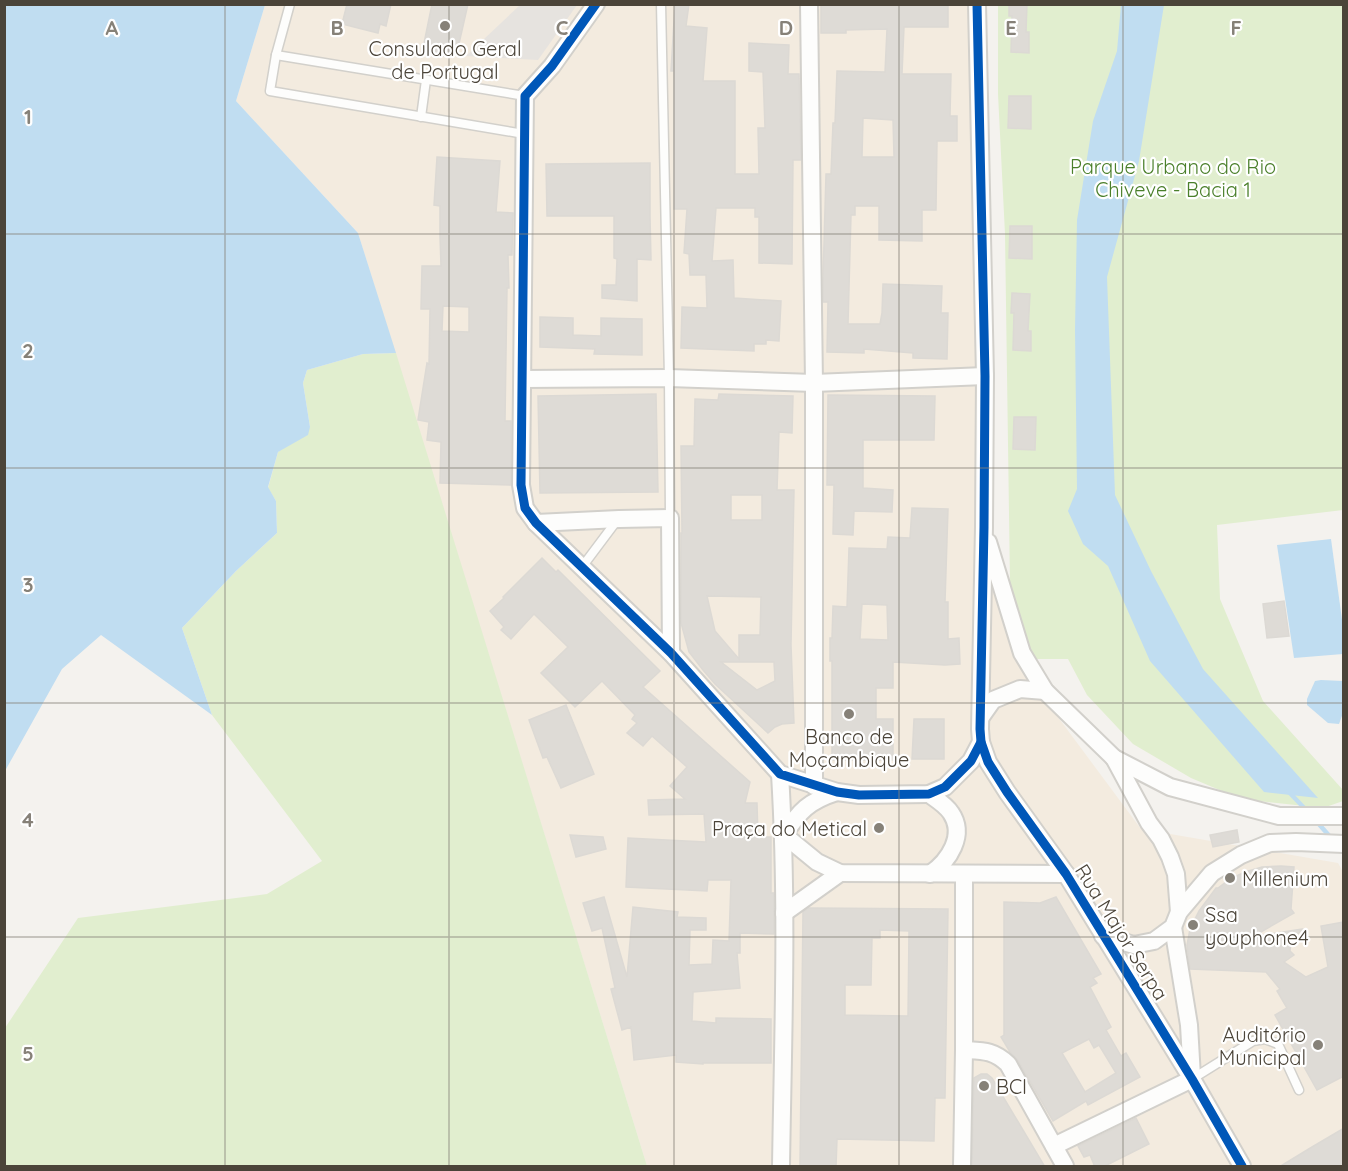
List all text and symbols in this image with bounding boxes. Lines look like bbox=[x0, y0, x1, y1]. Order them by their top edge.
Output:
text: A bbox=[106, 15, 119, 40]
text: B bbox=[330, 15, 344, 40]
text: C bbox=[556, 15, 569, 40]
text: D bbox=[779, 15, 793, 40]
text: E bbox=[1005, 15, 1017, 40]
text: F bbox=[1230, 15, 1242, 40]
marker: Consulado Geral de Portugal bbox=[438, 19, 452, 33]
place label: Consulado Geral de Portugal bbox=[368, 36, 522, 84]
text: 1 bbox=[24, 104, 32, 129]
park label: Parque Urbano do Rio Chiveve - Bacia 1 bbox=[1070, 154, 1276, 202]
text: 2 bbox=[22, 338, 34, 363]
text: 3 bbox=[23, 572, 33, 597]
marker: Banco de Moçambique bbox=[842, 707, 856, 721]
place label: Banco de Moçambique bbox=[789, 724, 909, 772]
text: 4 bbox=[22, 807, 34, 832]
place label: Praça do Metical bbox=[712, 816, 867, 841]
marker: Praça do Metical bbox=[872, 821, 886, 835]
street label: Rua Major Serpa bbox=[1070, 859, 1174, 1005]
place label: Millenium bbox=[1242, 866, 1329, 891]
marker: Millenium bbox=[1223, 871, 1237, 885]
place label: Ssa youphone4 bbox=[1205, 902, 1309, 950]
marker: Ssa youphone4 bbox=[1186, 918, 1200, 932]
place label: Auditório Municipal bbox=[1219, 1022, 1306, 1070]
marker: Auditório Municipal bbox=[1311, 1038, 1325, 1052]
text: 5 bbox=[22, 1041, 34, 1066]
place label: BCI bbox=[996, 1074, 1027, 1099]
marker: BCI bbox=[977, 1079, 991, 1093]

